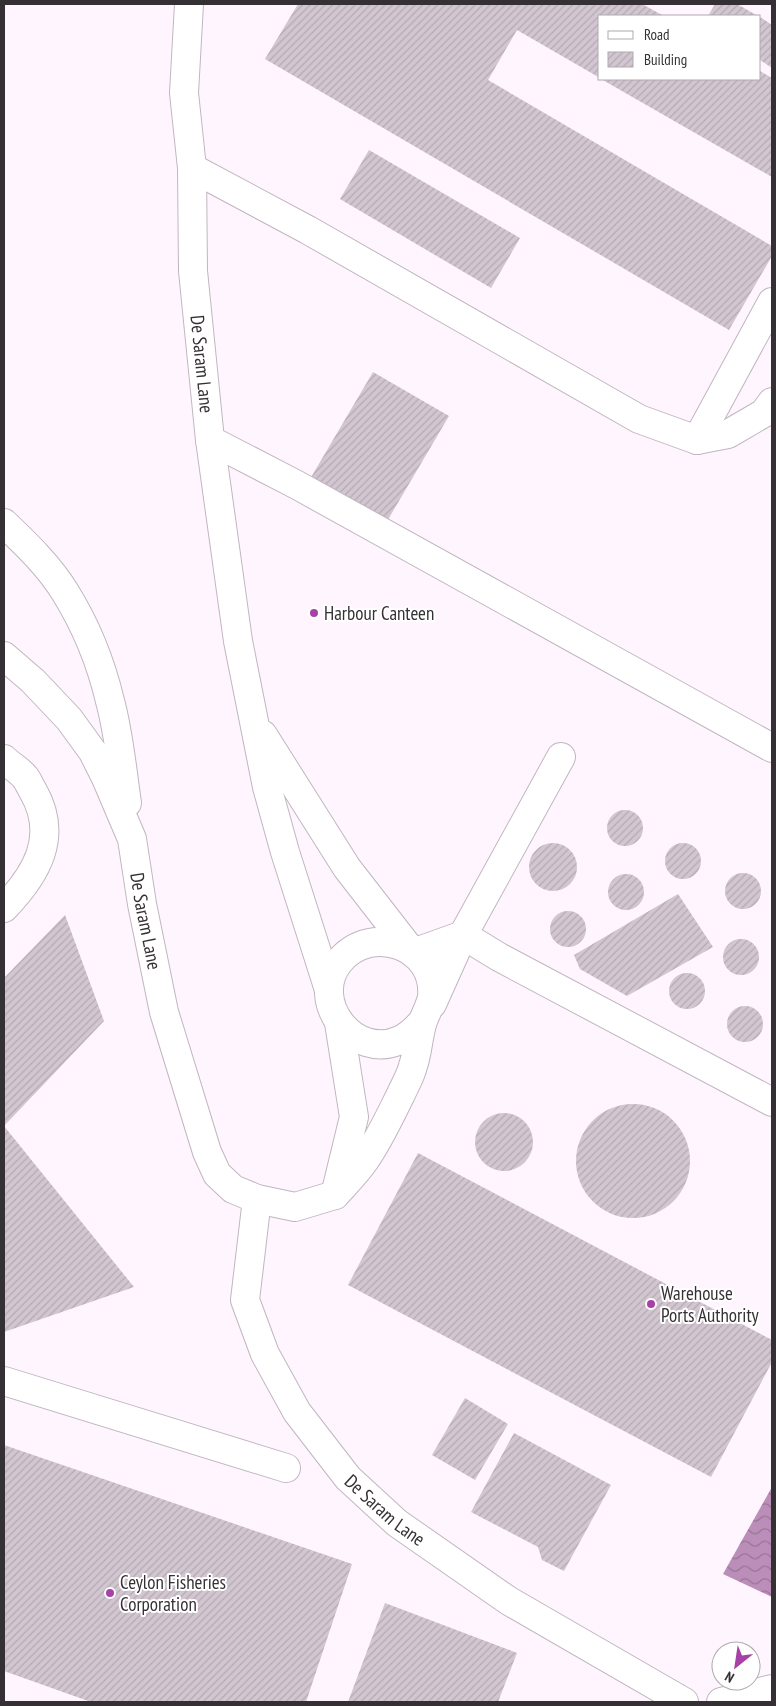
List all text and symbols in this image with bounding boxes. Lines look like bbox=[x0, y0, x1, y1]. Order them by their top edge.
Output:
legend bbox=[598, 15, 761, 80]
text: Road bbox=[644, 25, 670, 44]
text: Building bbox=[644, 50, 687, 69]
street label: De Saram Lane bbox=[185, 314, 219, 414]
place label: Harbour Canteen bbox=[324, 601, 434, 625]
marker: Harbour Canteen bbox=[308, 607, 320, 619]
street label: De Saram Lane bbox=[125, 871, 167, 972]
place label: Warehouse Ports Authority bbox=[661, 1281, 760, 1327]
marker: Warehouse Ports Authority bbox=[645, 1298, 657, 1310]
street label: De Saram Lane bbox=[340, 1469, 430, 1551]
place label: Ceylon Fisheries Corporation bbox=[120, 1570, 226, 1616]
marker: Ceylon Fisheries Corporation bbox=[104, 1587, 116, 1599]
north arrow bbox=[711, 1641, 761, 1691]
text: N bbox=[722, 1668, 737, 1687]

